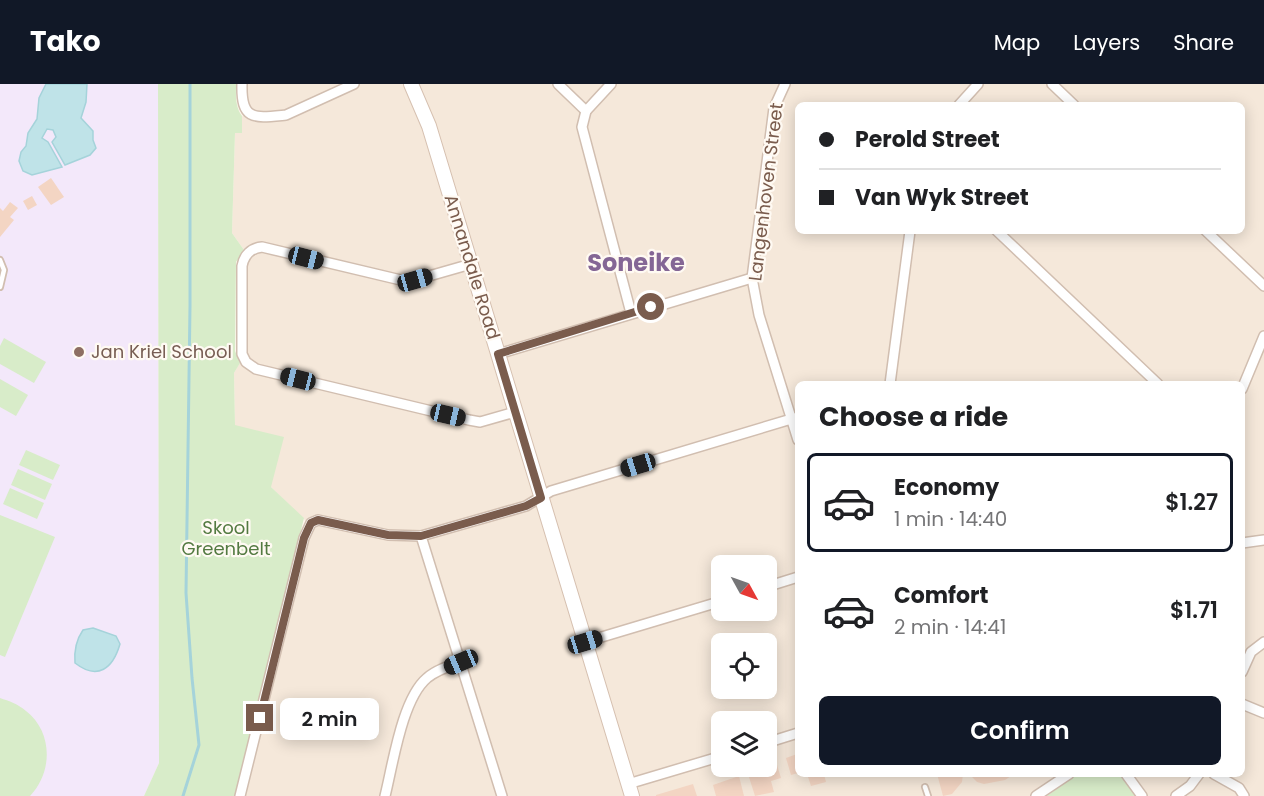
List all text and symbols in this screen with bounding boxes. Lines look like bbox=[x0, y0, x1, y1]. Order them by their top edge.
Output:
text: Tako bbox=[30, 22, 101, 61]
text: Map bbox=[994, 28, 1040, 57]
text: Layers bbox=[1073, 28, 1140, 57]
text: Share bbox=[1173, 28, 1234, 57]
street label: Langenhoven Street bbox=[742, 101, 789, 283]
text: Perold Street bbox=[855, 124, 1000, 155]
text: Van Wyk Street bbox=[855, 182, 1029, 213]
street label: Annandale Road bbox=[439, 191, 506, 342]
car bbox=[286, 245, 326, 271]
district label: Soneike bbox=[587, 246, 685, 279]
car bbox=[395, 266, 435, 294]
route start bbox=[637, 293, 664, 320]
place label: Jan Kriel School bbox=[91, 339, 232, 364]
marker: Jan Kriel School bbox=[72, 345, 86, 359]
car bbox=[278, 366, 318, 392]
text: Choose a ride bbox=[819, 398, 1008, 435]
car bbox=[428, 402, 468, 428]
car bbox=[618, 451, 658, 479]
text: Economy bbox=[894, 472, 999, 503]
icon: car bbox=[822, 476, 876, 530]
text: $1.27 bbox=[1165, 487, 1218, 518]
text: 1 min · 14:40 bbox=[894, 505, 1007, 533]
park label: Skool Greenbelt bbox=[182, 515, 270, 561]
north arrow bbox=[711, 555, 777, 621]
map controls bbox=[711, 555, 777, 777]
text: Comfort bbox=[894, 580, 988, 611]
icon: car bbox=[822, 584, 876, 638]
text: $1.71 bbox=[1170, 595, 1218, 626]
text: 2 min · 14:41 bbox=[894, 613, 1006, 641]
car bbox=[565, 628, 605, 656]
button: locate bbox=[711, 633, 777, 699]
car bbox=[441, 647, 481, 677]
button: Confirm bbox=[819, 696, 1221, 765]
callout: 2 min bbox=[281, 697, 380, 739]
route end bbox=[246, 704, 273, 731]
text: 2 min bbox=[302, 705, 357, 733]
button: layers bbox=[711, 711, 777, 777]

